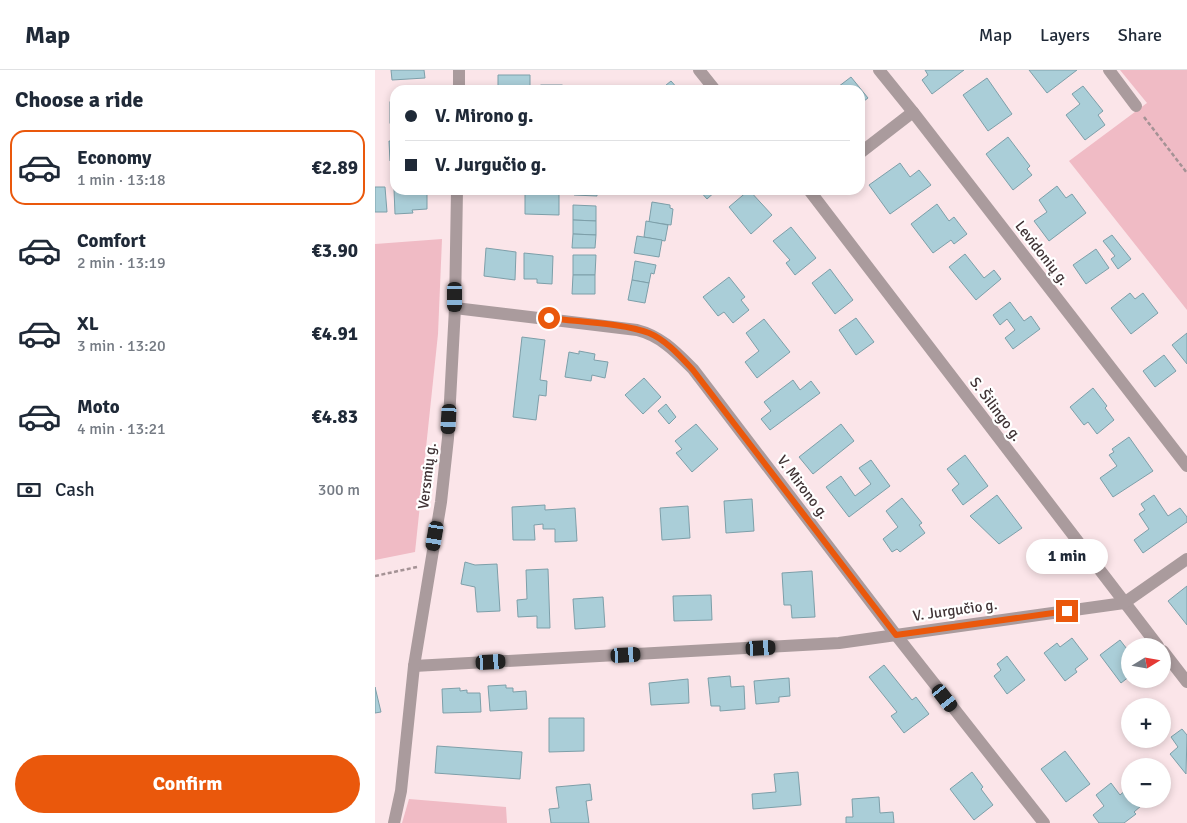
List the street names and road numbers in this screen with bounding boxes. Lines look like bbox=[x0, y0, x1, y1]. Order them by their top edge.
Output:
street label: Levidonių g. bbox=[1011, 217, 1073, 289]
street label: S. Šilingo g. bbox=[966, 373, 1027, 445]
street label: Versmių g. bbox=[414, 442, 440, 510]
street label: V. Mirono g. bbox=[773, 452, 833, 522]
street label: V. Jurgučio g. bbox=[912, 595, 998, 625]

